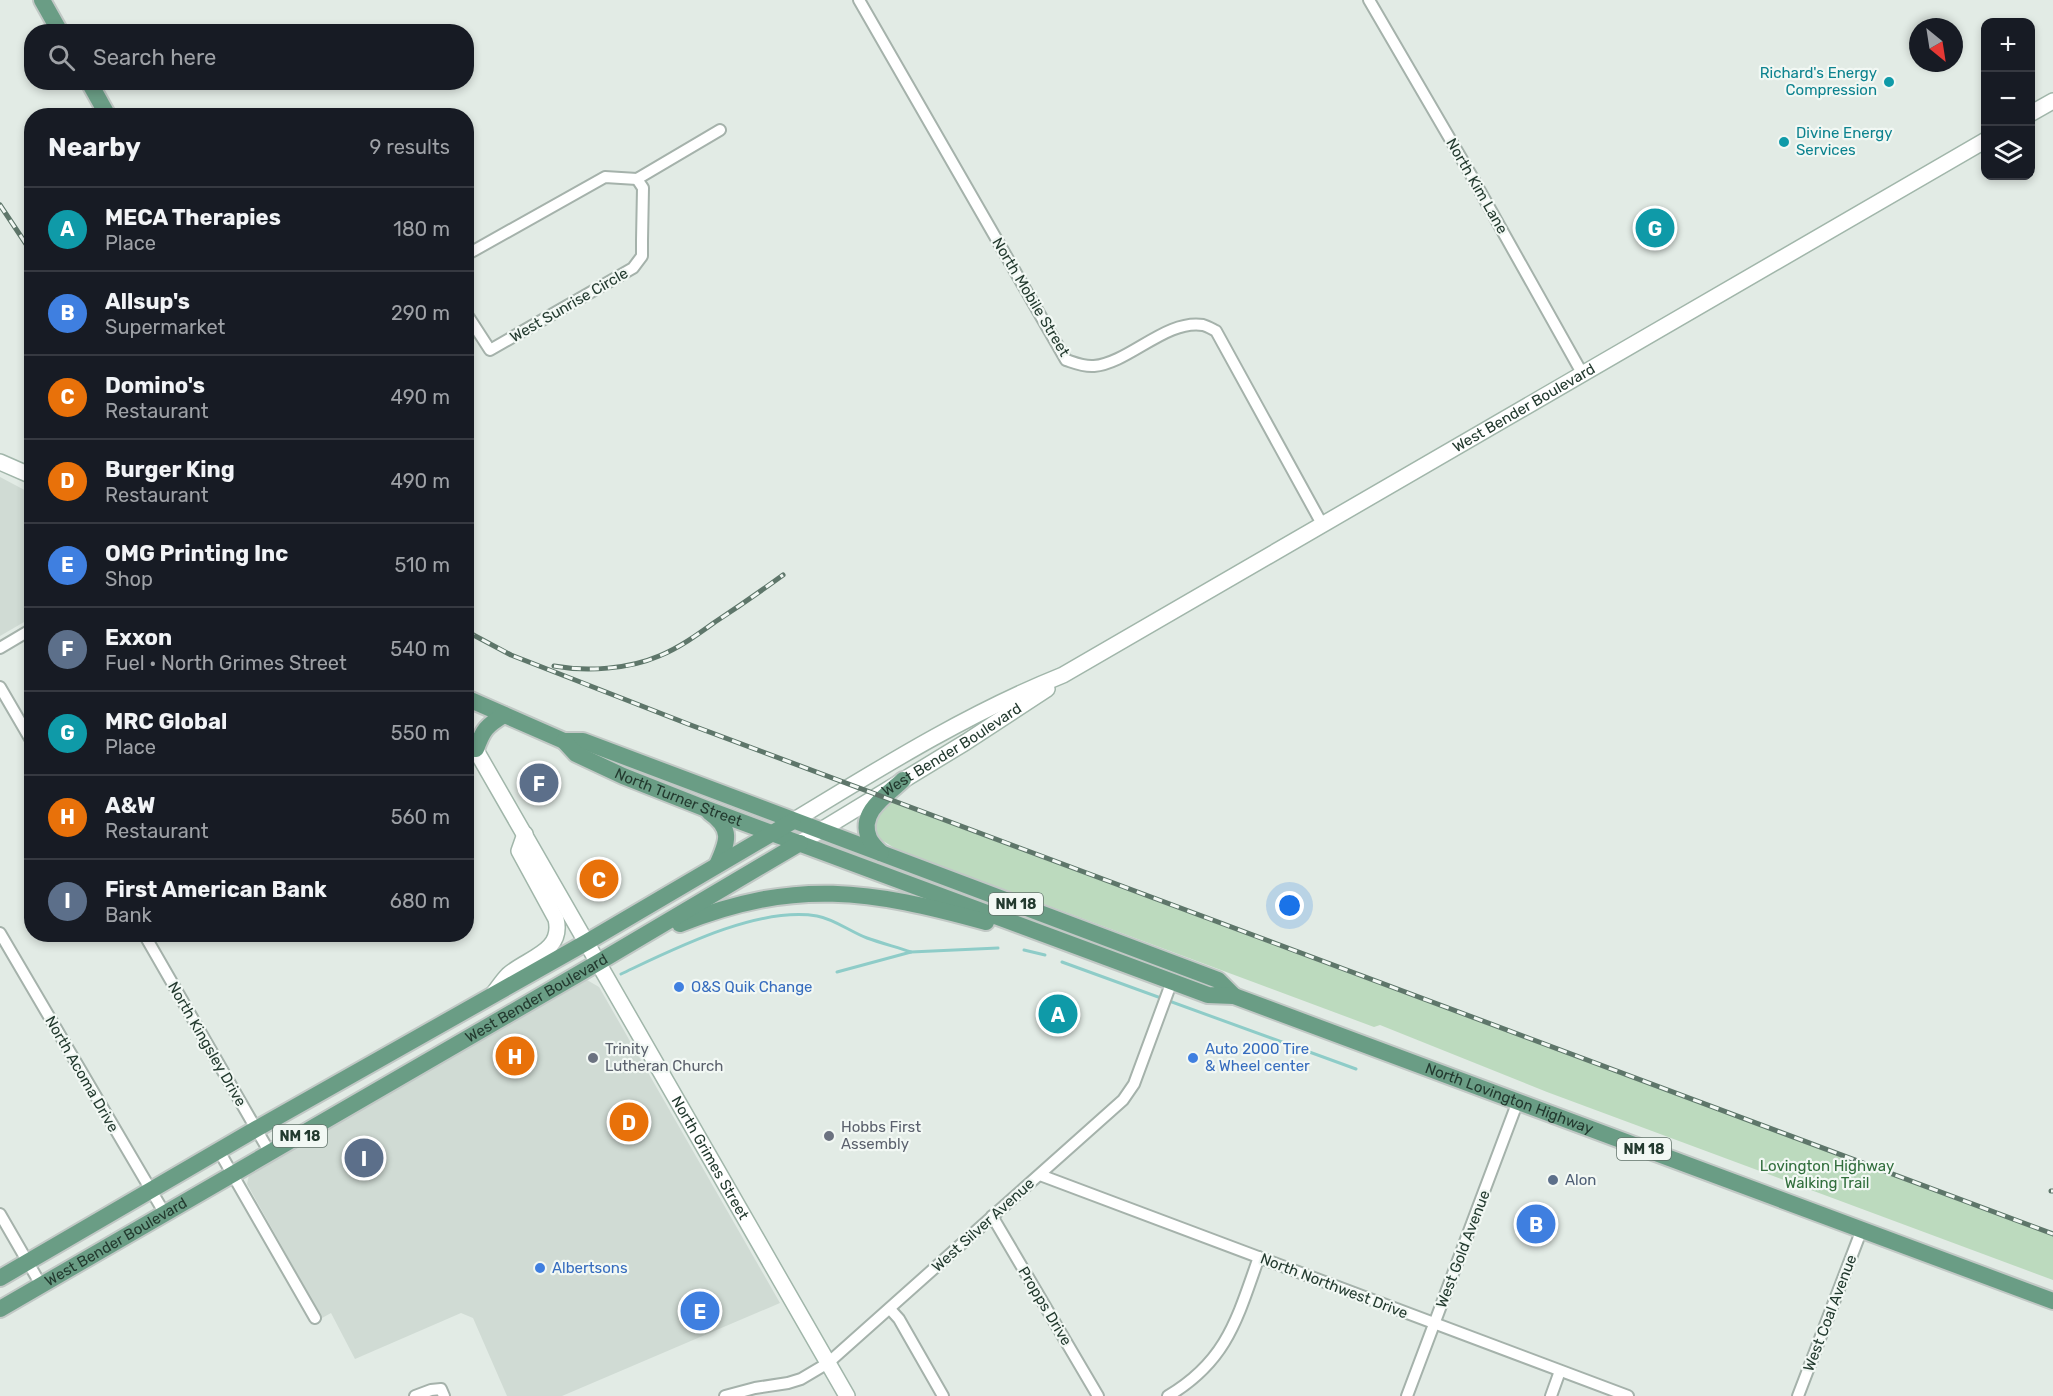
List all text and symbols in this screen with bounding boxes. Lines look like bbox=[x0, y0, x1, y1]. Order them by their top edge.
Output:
north arrow bbox=[1909, 18, 1963, 72]
map controls bbox=[1981, 18, 2035, 180]
button: + bbox=[1981, 18, 2035, 72]
search box bbox=[24, 24, 474, 90]
icon: search bbox=[45, 41, 78, 74]
text: Search here bbox=[93, 44, 216, 71]
place label: Richard's Energy Compression bbox=[1760, 64, 1877, 99]
button: − bbox=[1981, 72, 2035, 126]
marker: Richard's Energy Compression bbox=[1882, 75, 1896, 89]
place label: Divine Energy Services bbox=[1796, 124, 1892, 159]
button: layers bbox=[1981, 126, 2035, 180]
text: Nearby bbox=[48, 132, 141, 163]
text: 9 results bbox=[370, 135, 450, 159]
street label: North Kim Lane bbox=[1442, 135, 1512, 237]
marker: Divine Energy Services bbox=[1777, 135, 1791, 149]
text: MECA Therapies bbox=[105, 204, 281, 231]
pin: G bbox=[1636, 206, 1674, 250]
text: A bbox=[60, 217, 75, 241]
text: 180 m bbox=[393, 217, 450, 241]
text: Place bbox=[105, 231, 156, 255]
street label: North Mobile Street bbox=[988, 234, 1074, 360]
street label: West Sunrise Circle bbox=[507, 264, 631, 346]
text: Allsup's bbox=[105, 288, 190, 315]
text: B bbox=[60, 301, 75, 325]
text: 290 m bbox=[391, 301, 450, 325]
text: Supermarket bbox=[105, 315, 225, 339]
street label: West Bender Boulevard bbox=[1449, 360, 1598, 456]
text: Domino's bbox=[105, 372, 205, 399]
text: C bbox=[60, 385, 75, 409]
text: 490 m bbox=[391, 385, 450, 409]
text: Restaurant bbox=[105, 399, 209, 423]
text: Burger King bbox=[105, 456, 235, 483]
text: D bbox=[60, 469, 75, 493]
text: 490 m bbox=[391, 469, 450, 493]
text: Restaurant bbox=[105, 483, 209, 507]
text: OMG Printing Inc bbox=[105, 540, 288, 567]
text: E bbox=[61, 553, 74, 577]
text: 510 m bbox=[394, 553, 450, 577]
text: Shop bbox=[105, 567, 153, 591]
text: Exxon bbox=[105, 624, 172, 651]
text: F bbox=[61, 637, 74, 661]
text: 540 m bbox=[390, 637, 450, 661]
text: Fuel · North Grimes Street bbox=[105, 651, 347, 675]
street label: West Bender Boulevard bbox=[878, 699, 1025, 800]
text: MRC Global bbox=[105, 708, 227, 735]
text: G bbox=[60, 721, 75, 745]
text: 550 m bbox=[391, 721, 450, 745]
text: Place bbox=[105, 735, 156, 759]
pin: F bbox=[520, 760, 558, 806]
street label: North Turner Street bbox=[612, 764, 745, 830]
text: A&W bbox=[105, 792, 155, 819]
text: H bbox=[60, 805, 75, 829]
text: 560 m bbox=[391, 805, 450, 829]
text: Restaurant bbox=[105, 819, 209, 843]
pin: C bbox=[580, 856, 618, 902]
text: First American Bank bbox=[105, 876, 327, 903]
text: I bbox=[64, 889, 71, 913]
text: 680 m bbox=[390, 889, 450, 913]
your location bbox=[1275, 891, 1304, 920]
road number: NM 18 bbox=[989, 893, 1043, 915]
text: Bank bbox=[105, 903, 152, 927]
street label: West Bender Boulevard bbox=[462, 950, 611, 1046]
street label: North Kingsley Drive bbox=[164, 978, 250, 1110]
place label: O&S Quik Change bbox=[691, 978, 813, 996]
marker: O&S Quik Change bbox=[672, 980, 686, 994]
pin: A bbox=[1038, 992, 1078, 1036]
street label: North Acoma Drive bbox=[41, 1013, 123, 1135]
pin: H bbox=[496, 1034, 534, 1078]
place label: Trinity Lutheran Church bbox=[605, 1040, 723, 1075]
place label: Auto 2000 Tire & Wheel center bbox=[1205, 1040, 1310, 1075]
marker: Trinity Lutheran Church bbox=[586, 1051, 600, 1065]
marker: Auto 2000 Tire & Wheel center bbox=[1186, 1051, 1200, 1065]
street label: North Lovington Highway bbox=[1423, 1059, 1596, 1138]
street label: North Grimes Street bbox=[668, 1093, 753, 1223]
pin: D bbox=[610, 1100, 648, 1144]
place label: Hobbs First Assembly bbox=[841, 1118, 921, 1153]
road number: NM 18 bbox=[273, 1125, 327, 1147]
marker: Hobbs First Assembly bbox=[822, 1129, 836, 1143]
pin: I bbox=[344, 1136, 384, 1180]
road number: NM 18 bbox=[1617, 1138, 1671, 1160]
park label: Lovington Highway Walking Trail bbox=[1760, 1157, 1894, 1192]
place label: Alon bbox=[1565, 1171, 1596, 1189]
marker: Alon bbox=[1546, 1173, 1560, 1187]
street label: West Silver Avenue bbox=[928, 1174, 1038, 1276]
street label: West Gold Avenue bbox=[1432, 1188, 1494, 1310]
street label: West Bender Boulevard bbox=[42, 1194, 190, 1290]
pin: B bbox=[1516, 1202, 1556, 1246]
street label: North Northwest Drive bbox=[1258, 1250, 1410, 1322]
street label: West Coal Avenue bbox=[1799, 1252, 1861, 1374]
place label: Albertsons bbox=[552, 1259, 628, 1277]
marker: Albertsons bbox=[533, 1261, 547, 1275]
street label: Propps Drive bbox=[1014, 1263, 1076, 1349]
pin: E bbox=[680, 1288, 720, 1334]

